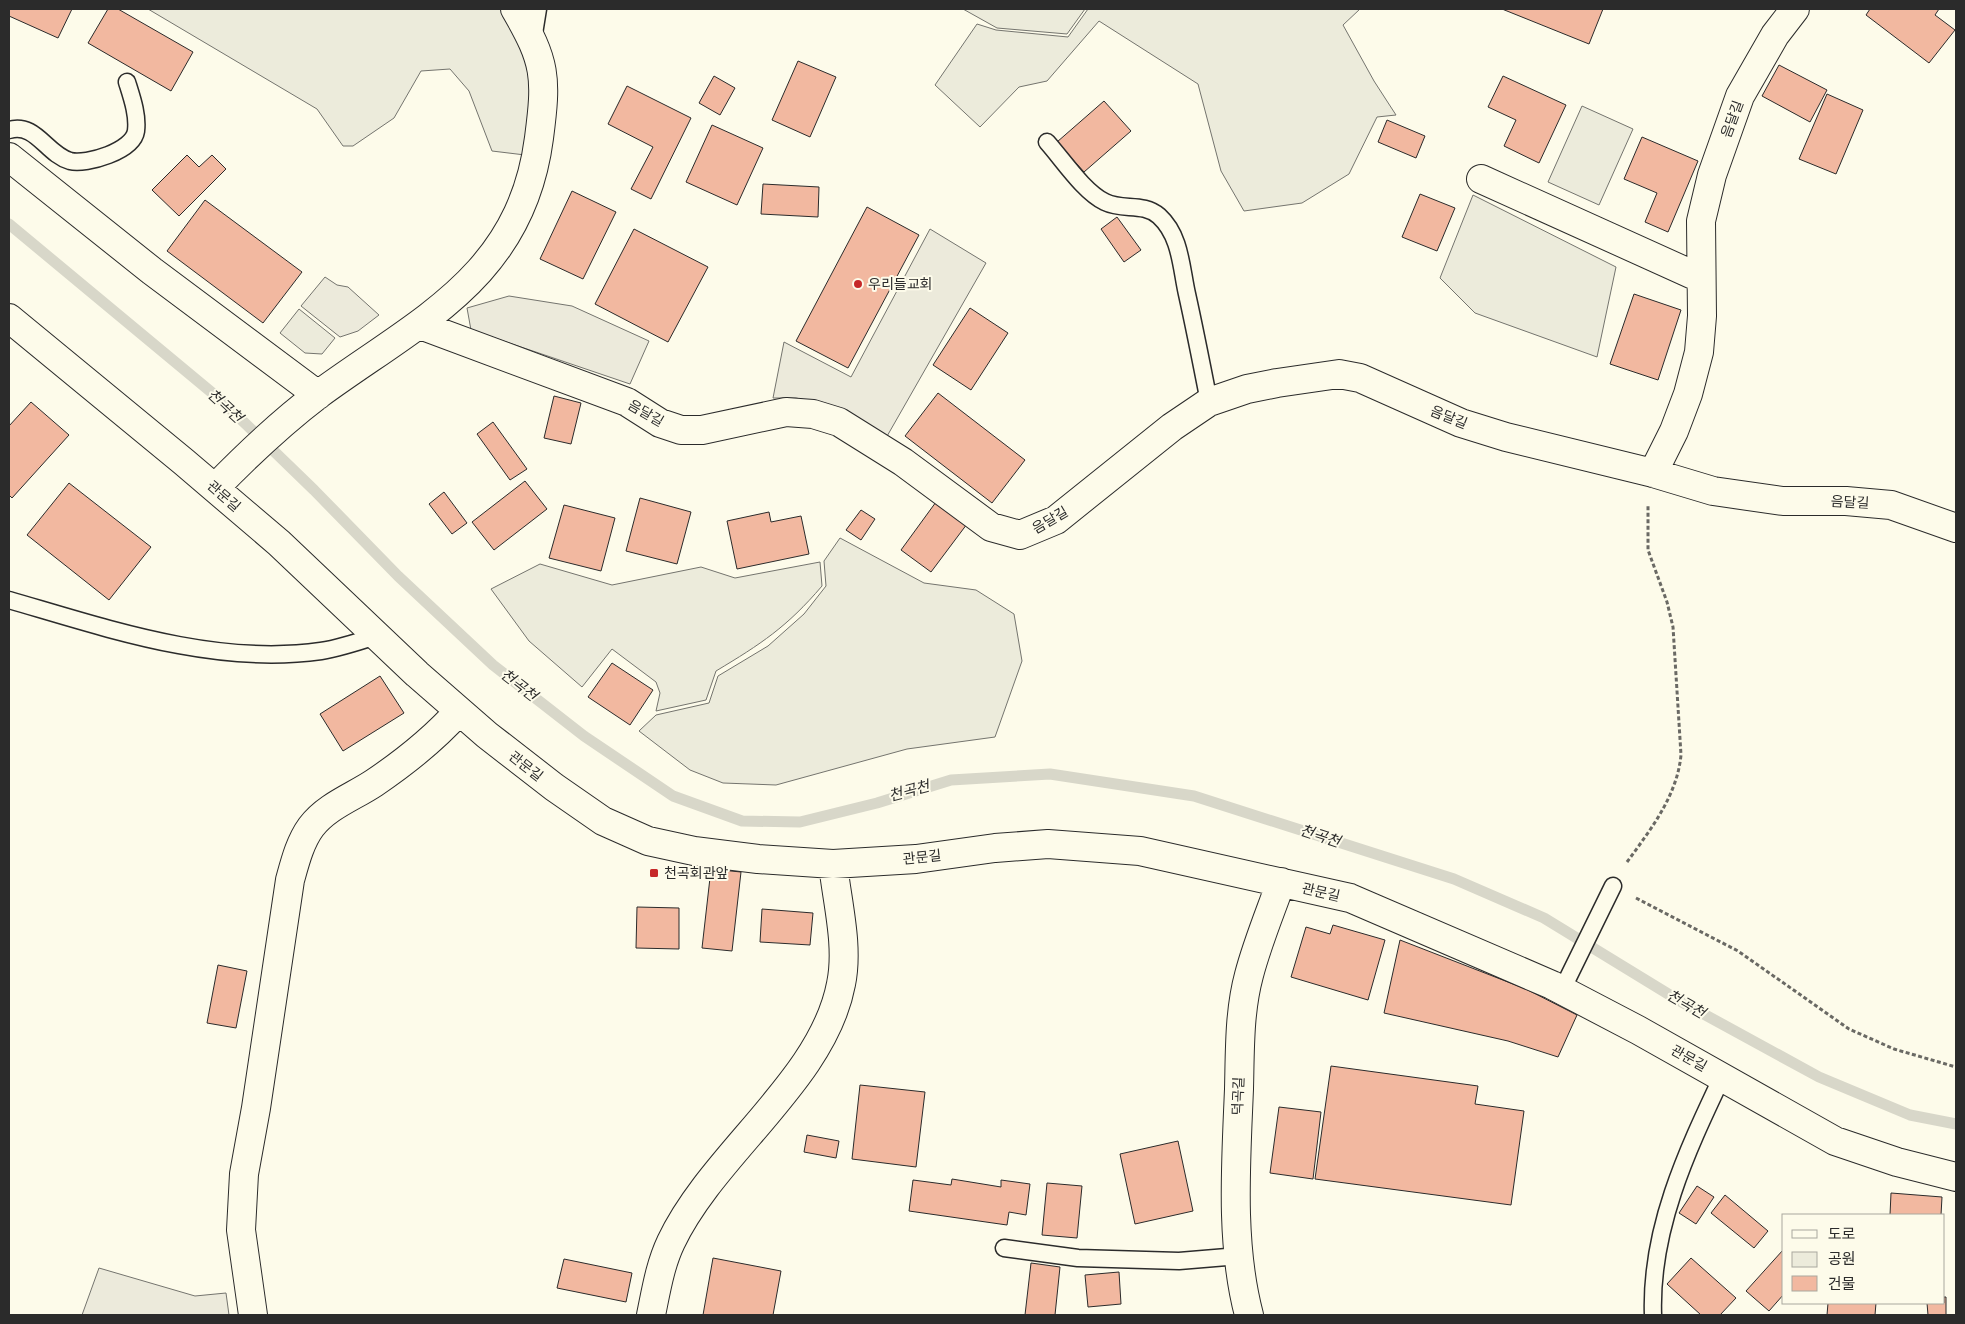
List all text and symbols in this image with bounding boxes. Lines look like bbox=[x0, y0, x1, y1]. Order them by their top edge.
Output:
street label: 음달길 bbox=[1718, 98, 1746, 140]
place label: 우리들교회 bbox=[868, 276, 932, 292]
marker: 우리들교회 bbox=[852, 278, 864, 290]
water label: 천곡천 bbox=[204, 385, 248, 428]
street label: 음달길 bbox=[625, 396, 667, 430]
street label: 음달길 bbox=[1428, 402, 1470, 432]
street label: 관문길 bbox=[204, 477, 244, 515]
street label: 음달길 bbox=[1830, 493, 1870, 511]
street label: 음달길 bbox=[1029, 503, 1071, 537]
water label: 천곡천 bbox=[497, 665, 543, 706]
street label: 관문길 bbox=[506, 748, 546, 784]
water label: 천곡천 bbox=[887, 776, 933, 805]
water label: 천곡천 bbox=[1298, 821, 1345, 852]
street label: 관문길 bbox=[902, 847, 942, 867]
place label: 천곡회관앞 bbox=[664, 865, 729, 881]
marker: 천곡회관앞 bbox=[648, 867, 660, 879]
street label: 관문길 bbox=[1300, 880, 1342, 904]
water label: 천곡천 bbox=[1664, 986, 1710, 1023]
street label: 관문길 bbox=[1668, 1042, 1710, 1074]
street label: 덕곡길 bbox=[1229, 1076, 1247, 1116]
legend bbox=[1782, 1214, 1945, 1304]
text: 도로 bbox=[1828, 1225, 1856, 1243]
text: 공원 bbox=[1828, 1250, 1856, 1268]
text: 건물 bbox=[1828, 1275, 1856, 1293]

